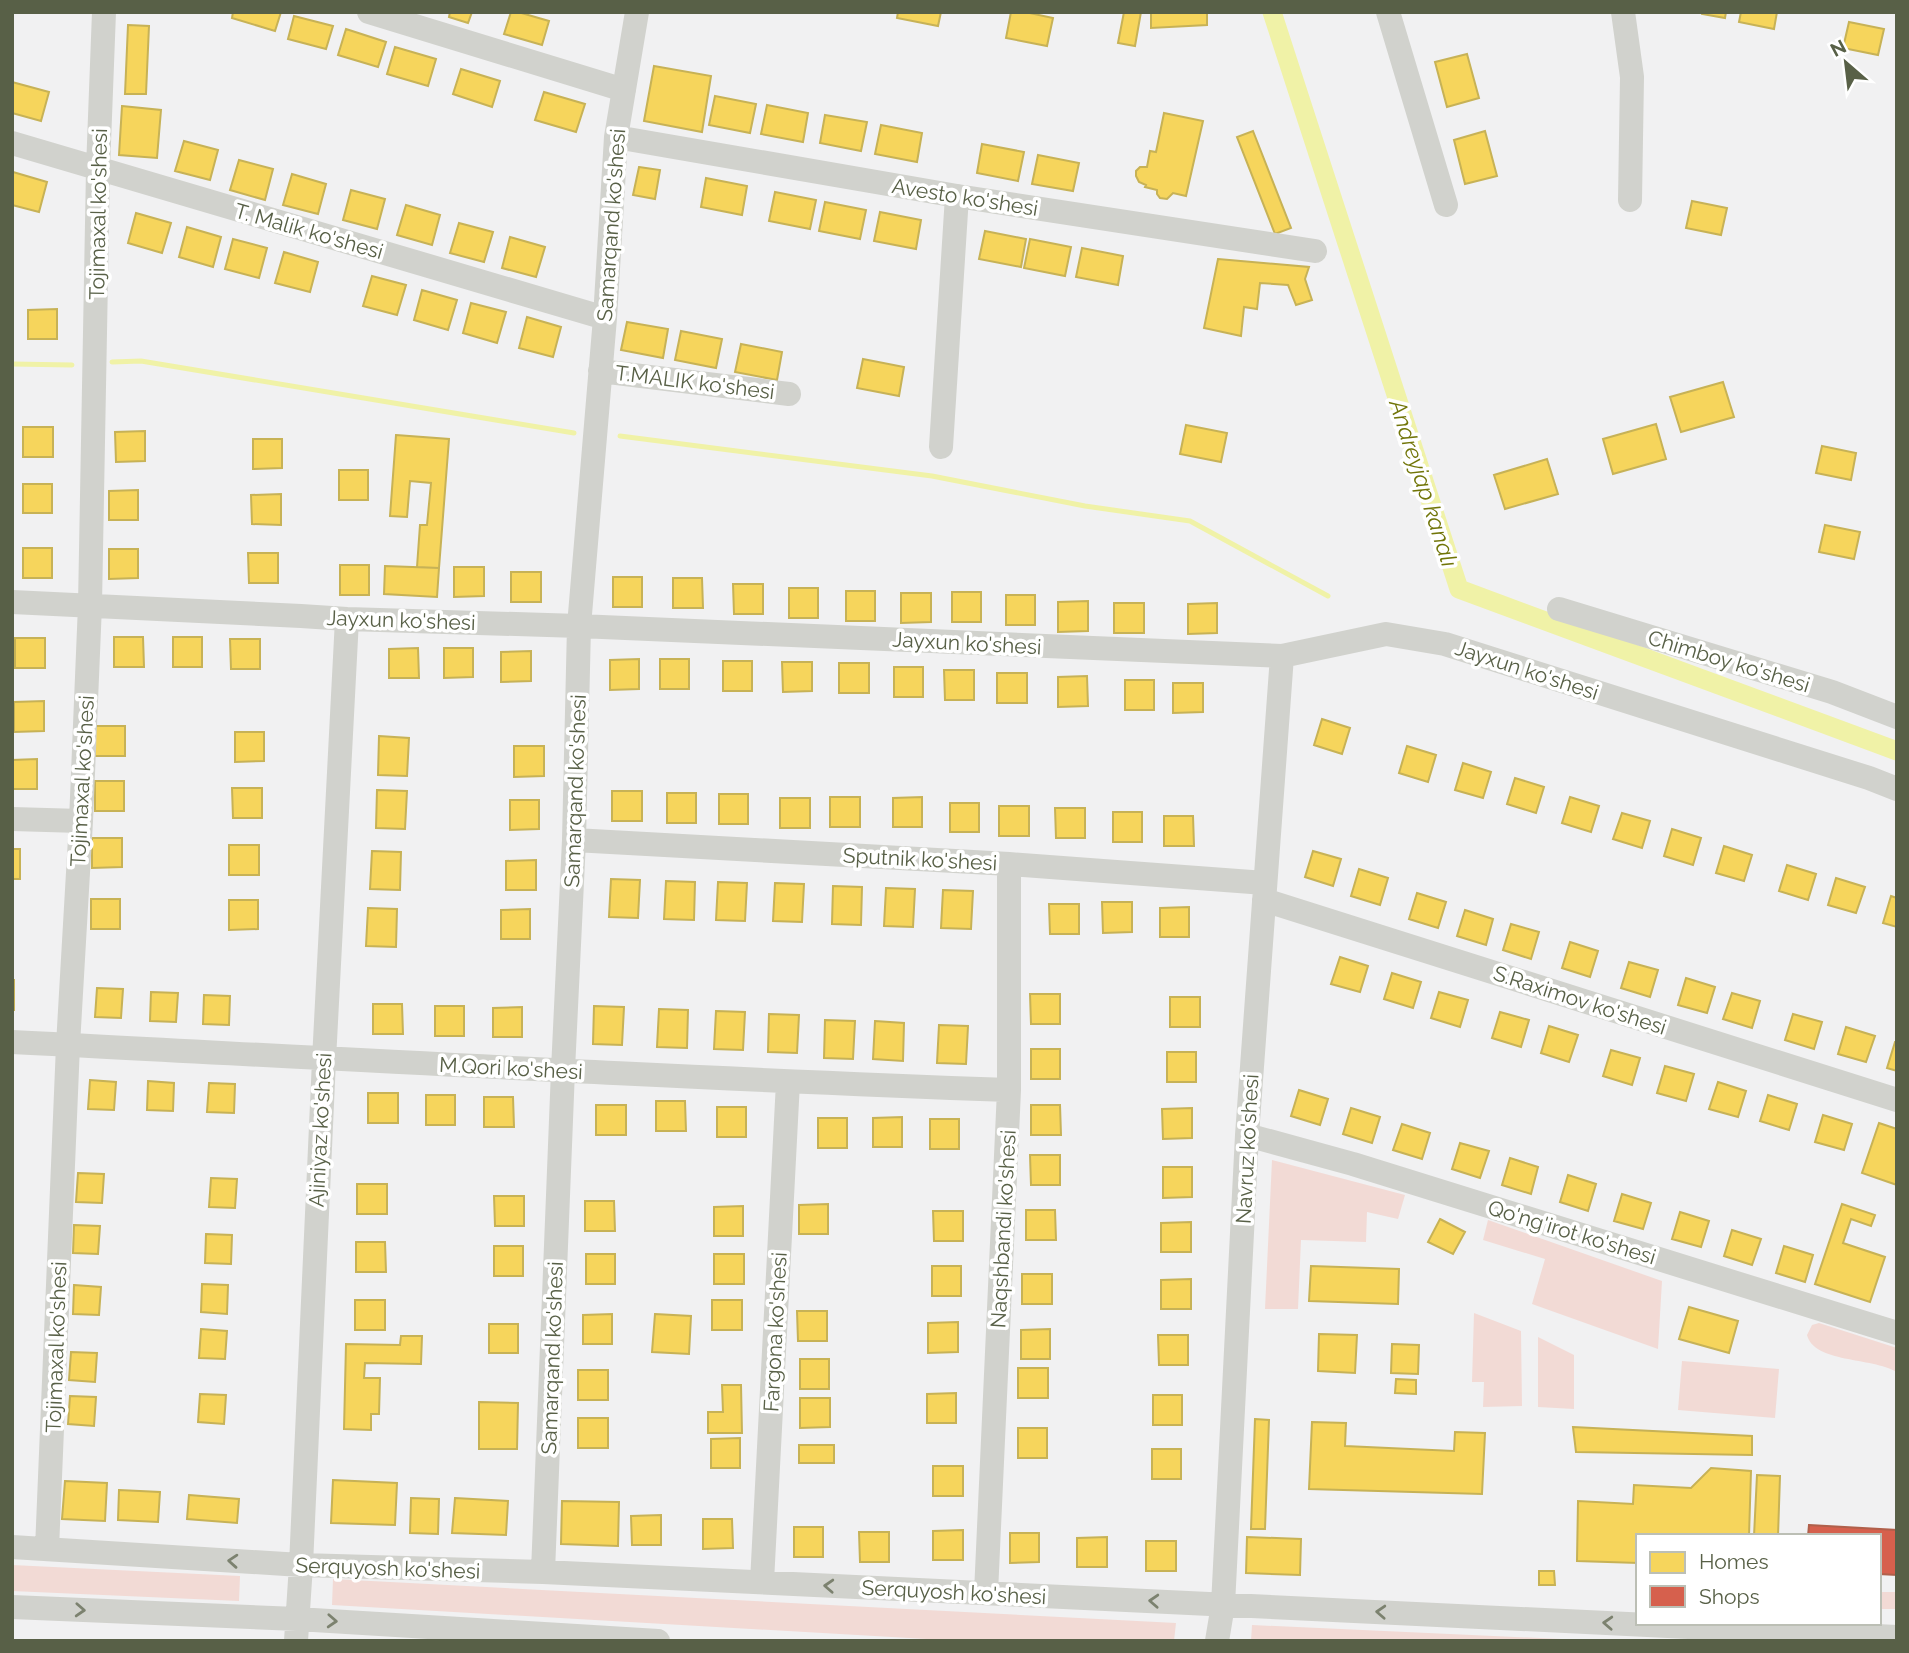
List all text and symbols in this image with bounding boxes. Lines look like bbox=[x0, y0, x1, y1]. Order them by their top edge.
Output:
north arrow bbox=[1811, 28, 1881, 98]
text: N bbox=[1826, 35, 1850, 61]
street label: Tojimaxal ko'shesi bbox=[84, 128, 112, 300]
street label: Samarqand ko'shesi bbox=[592, 128, 630, 322]
street label: Avesto ko'shesi bbox=[890, 173, 1040, 221]
street label: T. Malik ko'shesi bbox=[232, 198, 386, 264]
street label: T.MALIK ko'shesi bbox=[614, 360, 776, 404]
water label: Andreyjap kanalı bbox=[1384, 394, 1464, 570]
street label: Jayxun ko'shesi bbox=[326, 605, 476, 635]
street label: Chimboy ko'shesi bbox=[1645, 625, 1813, 697]
street label: Jayxun ko'shesi bbox=[892, 627, 1042, 659]
street label: Jayxun ko'shesi bbox=[1452, 635, 1602, 705]
street label: Samarqand ko'shesi bbox=[559, 694, 591, 888]
street label: Tojimaxal ko'shesi bbox=[65, 695, 99, 867]
street label: Sputnik ko'shesi bbox=[842, 842, 998, 876]
street label: S.Raximov ko'shesi bbox=[1490, 960, 1670, 1040]
street label: Ajiniyaz ko'shesi bbox=[303, 1052, 337, 1208]
street label: M.Qori ko'shesi bbox=[439, 1052, 583, 1084]
street label: Navruz ko'shesi bbox=[1231, 1073, 1263, 1225]
street label: Naqshbandi ko'shesi bbox=[985, 1129, 1021, 1329]
street label: Qo'ng'irot ko'shesi bbox=[1485, 1195, 1659, 1269]
street label: Fargona ko'shesi bbox=[758, 1251, 792, 1413]
street label: Tojimaxal ko'shesi bbox=[41, 1261, 71, 1433]
street label: Samarqand ko'shesi bbox=[536, 1261, 568, 1455]
legend bbox=[1636, 1534, 1881, 1625]
text: Homes bbox=[1699, 1549, 1769, 1574]
street label: Serquyosh ko'shesi bbox=[295, 1552, 481, 1584]
one-way arrow bbox=[227, 1554, 238, 1569]
street label: Serquyosh ko'shesi bbox=[861, 1575, 1047, 1609]
one-way arrow bbox=[823, 1578, 834, 1593]
text: Shops bbox=[1699, 1584, 1760, 1609]
one-way arrow bbox=[1148, 1594, 1159, 1609]
one-way arrow bbox=[75, 1602, 86, 1617]
one-way arrow bbox=[1375, 1605, 1386, 1620]
one-way arrow bbox=[327, 1614, 338, 1629]
one-way arrow bbox=[1603, 1616, 1614, 1631]

